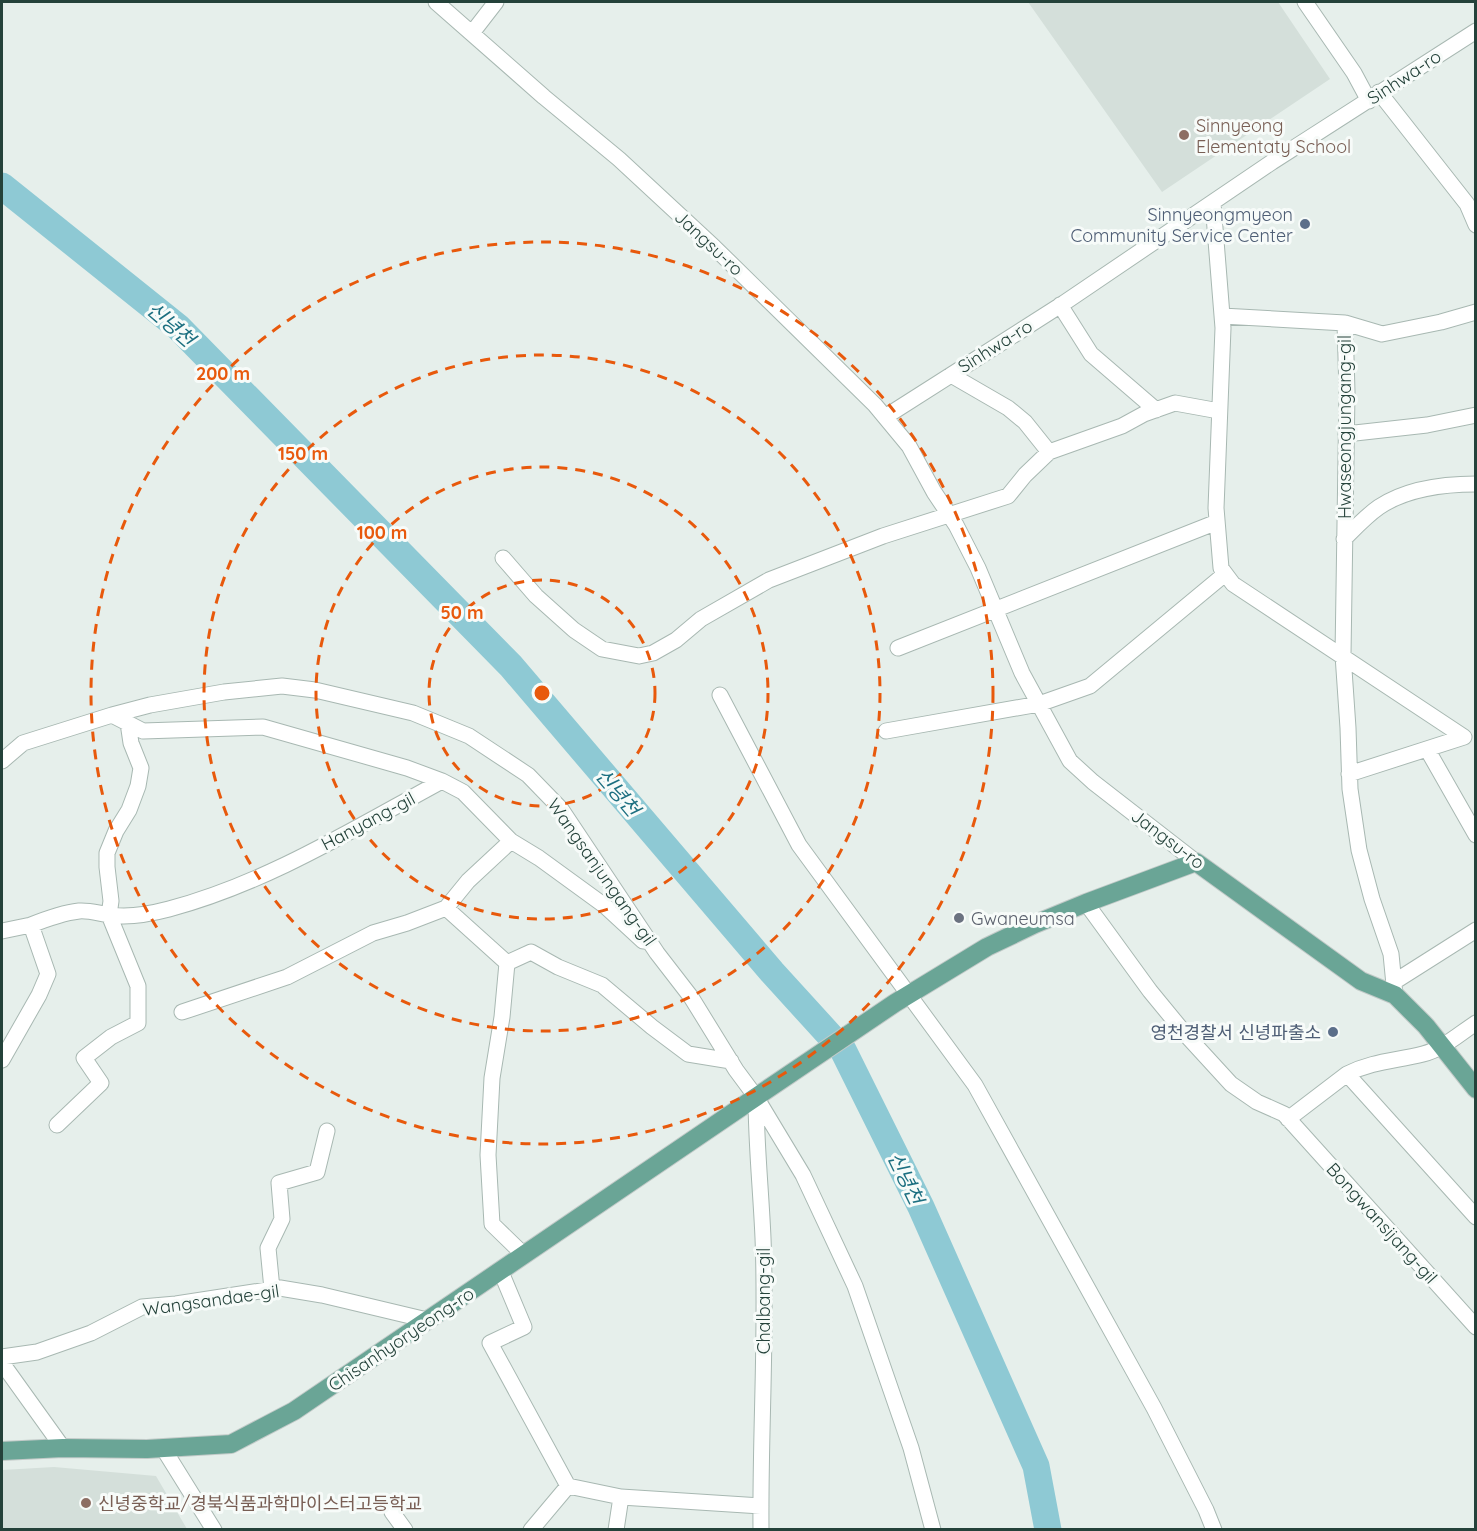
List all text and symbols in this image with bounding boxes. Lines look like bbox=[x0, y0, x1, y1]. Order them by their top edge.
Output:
street label: Sinhwa-ro bbox=[1363, 45, 1445, 109]
place label: Sinnyeong Elementaty School bbox=[1196, 114, 1351, 158]
marker: Sinnyeong Elementaty School bbox=[1177, 128, 1191, 142]
place label: Sinnyeongmyeon Community Service Center bbox=[1070, 203, 1293, 247]
street label: Jangsu-ro bbox=[670, 205, 748, 281]
marker: Sinnyeongmyeon Community Service Center bbox=[1298, 217, 1312, 231]
water label: 신녕천 bbox=[142, 296, 202, 353]
street label: Sinhwa-ro bbox=[953, 314, 1037, 378]
street label: Hwaseongjungang-gil bbox=[1333, 335, 1356, 519]
text: 200 m bbox=[196, 362, 250, 385]
text: 150 m bbox=[278, 442, 328, 465]
text: 100 m bbox=[357, 521, 407, 544]
text: 50 m bbox=[440, 601, 484, 624]
centre of rings bbox=[532, 683, 552, 703]
water label: 신녕천 bbox=[591, 763, 647, 823]
street label: Hanyang-gil bbox=[317, 787, 419, 855]
street label: Wangsanjungang-gil bbox=[542, 794, 662, 950]
street label: Jangsu-ro bbox=[1127, 804, 1209, 874]
place label: Gwaneumsa bbox=[971, 907, 1075, 930]
marker: Gwaneumsa bbox=[952, 911, 966, 925]
place label: 영천경찰서 신녕파출소 bbox=[1150, 1021, 1321, 1044]
marker: 영천경찰서 신녕파출소 bbox=[1326, 1025, 1340, 1039]
water label: 신녕천 bbox=[883, 1148, 930, 1211]
street label: Bongwansijang-gil bbox=[1322, 1158, 1442, 1288]
street label: Chalbang-gil bbox=[752, 1248, 775, 1354]
street label: Wangsandae-gil bbox=[141, 1279, 281, 1321]
street label: Chisanhyoryeong-ro bbox=[324, 1282, 478, 1396]
place label: 신녕중학교/경북식품과학마이스터고등학교 bbox=[98, 1492, 422, 1515]
marker: 신녕중학교/경북식품과학마이스터고등학교 bbox=[79, 1496, 93, 1510]

